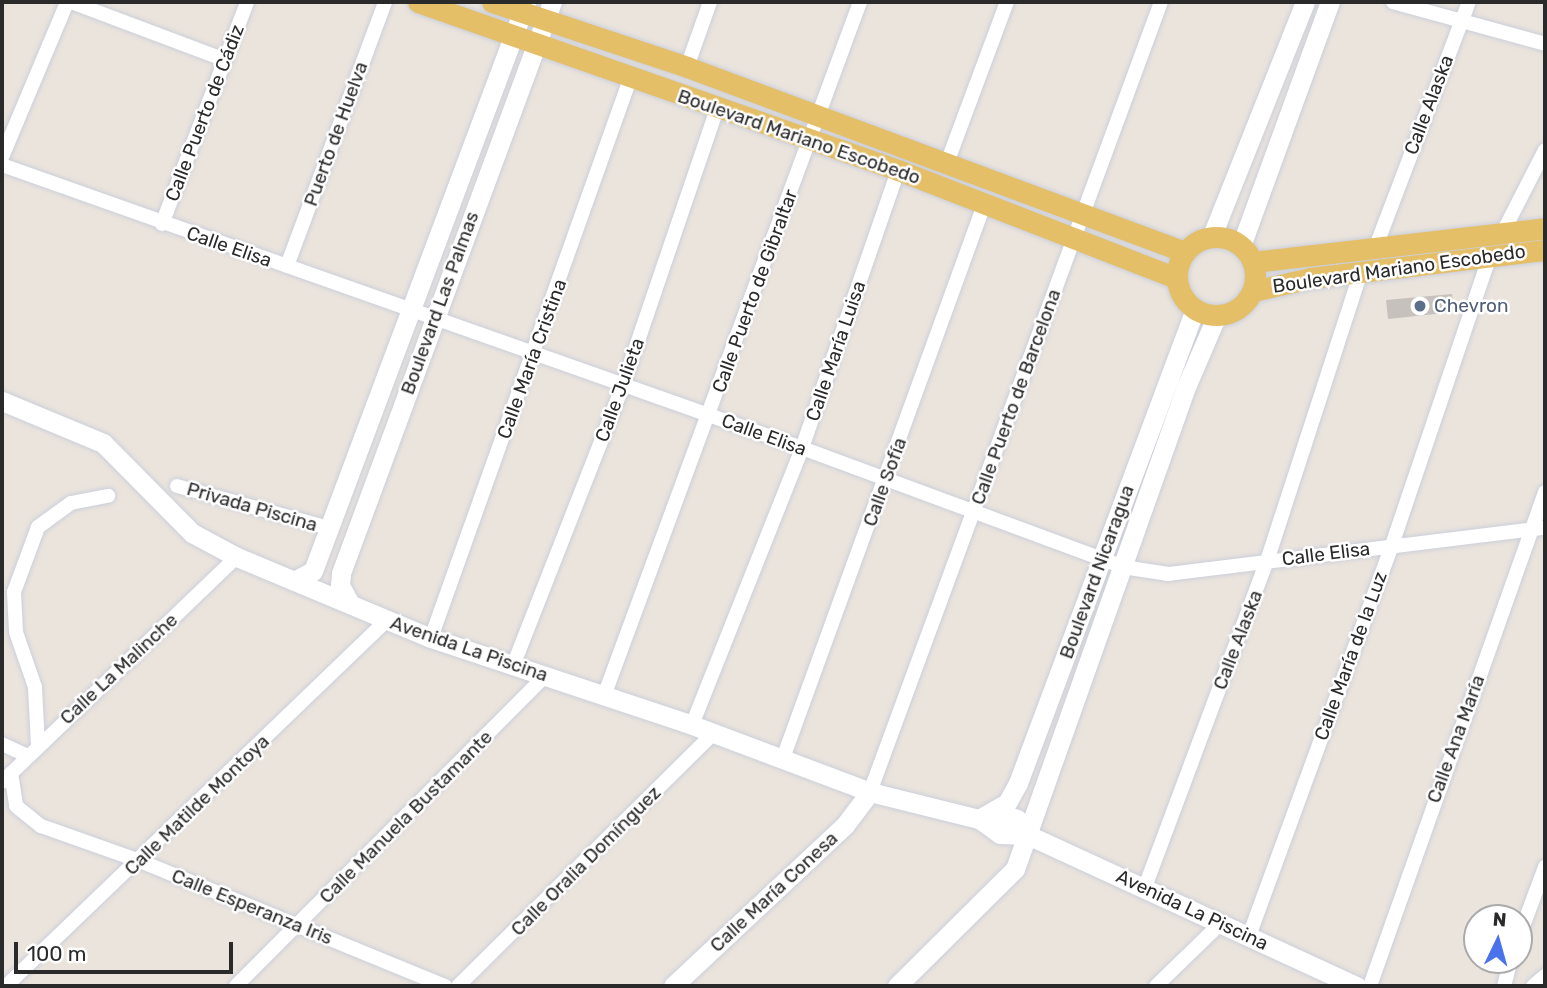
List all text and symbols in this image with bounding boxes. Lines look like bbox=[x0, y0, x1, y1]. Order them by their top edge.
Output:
street label: Calle Puerto de Cádiz bbox=[161, 21, 249, 205]
street label: Calle Alaska bbox=[1399, 52, 1459, 158]
street label: Puerto de Huelva bbox=[299, 59, 373, 209]
street label: Boulevard Mariano Escobedo bbox=[675, 85, 923, 189]
street label: Calle Puerto de Gibraltar bbox=[708, 186, 802, 396]
street label: Boulevard Las Palmas bbox=[396, 208, 484, 398]
street label: Calle Elisa bbox=[183, 222, 275, 272]
street label: Boulevard Mariano Escobedo bbox=[1271, 240, 1527, 298]
street label: Calle María Cristina bbox=[492, 276, 572, 442]
street label: Calle María Luisa bbox=[801, 278, 871, 424]
street label: Calle Puerto de Barcelona bbox=[966, 286, 1066, 508]
place label: Chevron bbox=[1434, 295, 1509, 317]
marker: Chevron bbox=[1412, 298, 1428, 314]
street label: Calle Julieta bbox=[591, 335, 649, 445]
street label: Calle Elisa bbox=[718, 409, 810, 461]
street label: Calle Sofía bbox=[858, 435, 912, 529]
street label: Privada Piscina bbox=[184, 477, 320, 537]
street label: Boulevard Nicaragua bbox=[1055, 482, 1139, 662]
street label: Calle Elisa bbox=[1281, 537, 1371, 571]
street label: Calle María de la Luz bbox=[1310, 568, 1392, 744]
street label: Calle Alaska bbox=[1208, 587, 1268, 693]
street label: Calle La Malinche bbox=[55, 609, 183, 729]
street label: Avenida La Piscina bbox=[387, 611, 551, 687]
street label: Calle Ana María bbox=[1422, 672, 1490, 806]
street label: Calle Manuela Bustamante bbox=[315, 726, 497, 908]
street label: Calle Matilde Montoya bbox=[120, 730, 274, 880]
street label: Calle Oralia Domínguez bbox=[506, 781, 666, 941]
street label: Calle María Conesa bbox=[705, 827, 843, 957]
street label: Calle Esperanza Iris bbox=[168, 864, 336, 950]
street label: Avenida La Piscina bbox=[1112, 865, 1272, 955]
north arrow bbox=[1463, 904, 1533, 974]
text: N bbox=[1492, 908, 1508, 932]
scale bar bbox=[18, 928, 236, 972]
text: 100 m bbox=[27, 941, 86, 966]

